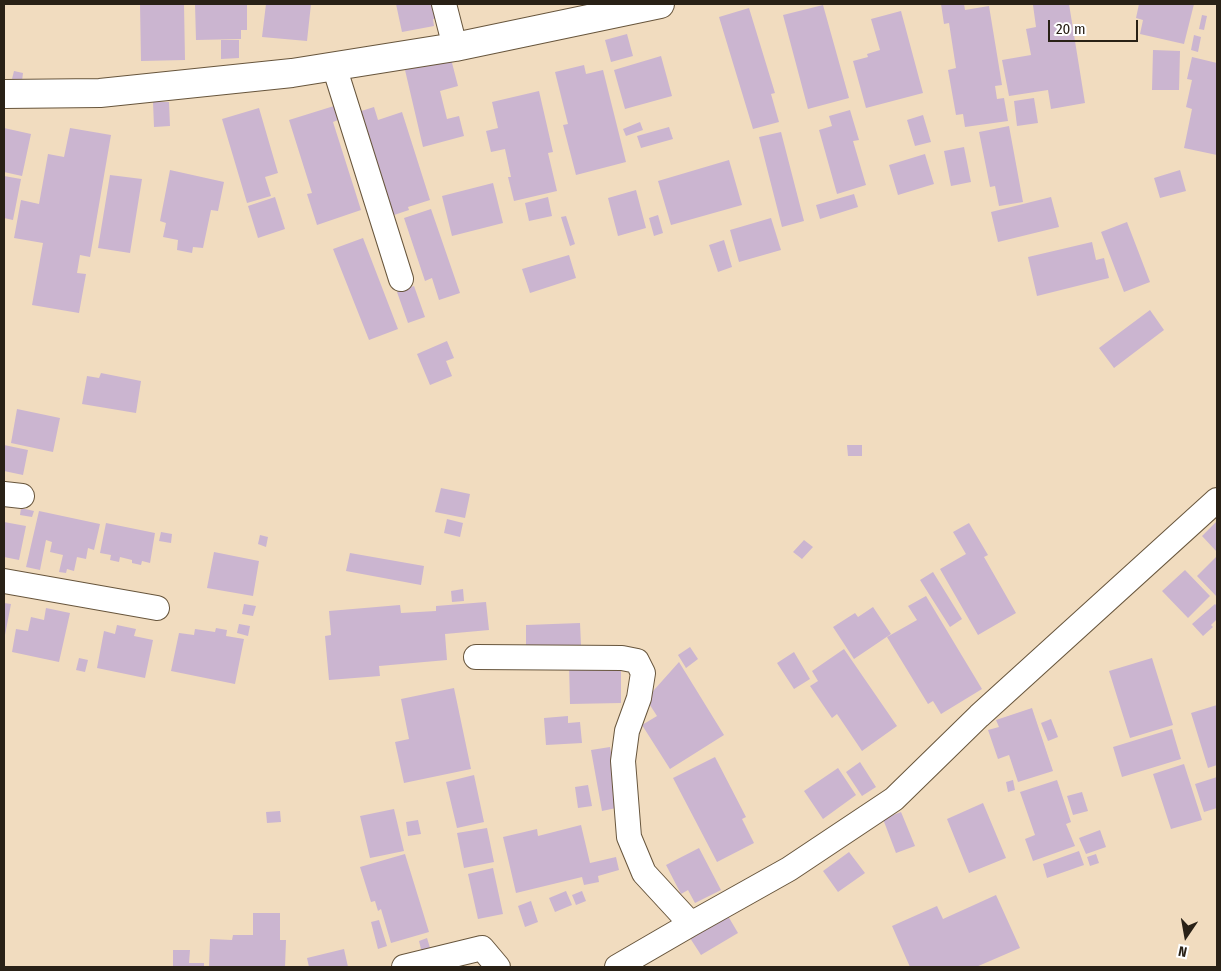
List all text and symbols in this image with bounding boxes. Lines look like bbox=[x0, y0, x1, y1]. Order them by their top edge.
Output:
scale bar bbox=[1051, 10, 1141, 42]
text: 20 m bbox=[1056, 20, 1086, 38]
north arrow bbox=[1161, 911, 1211, 961]
text: N bbox=[1177, 942, 1189, 960]

